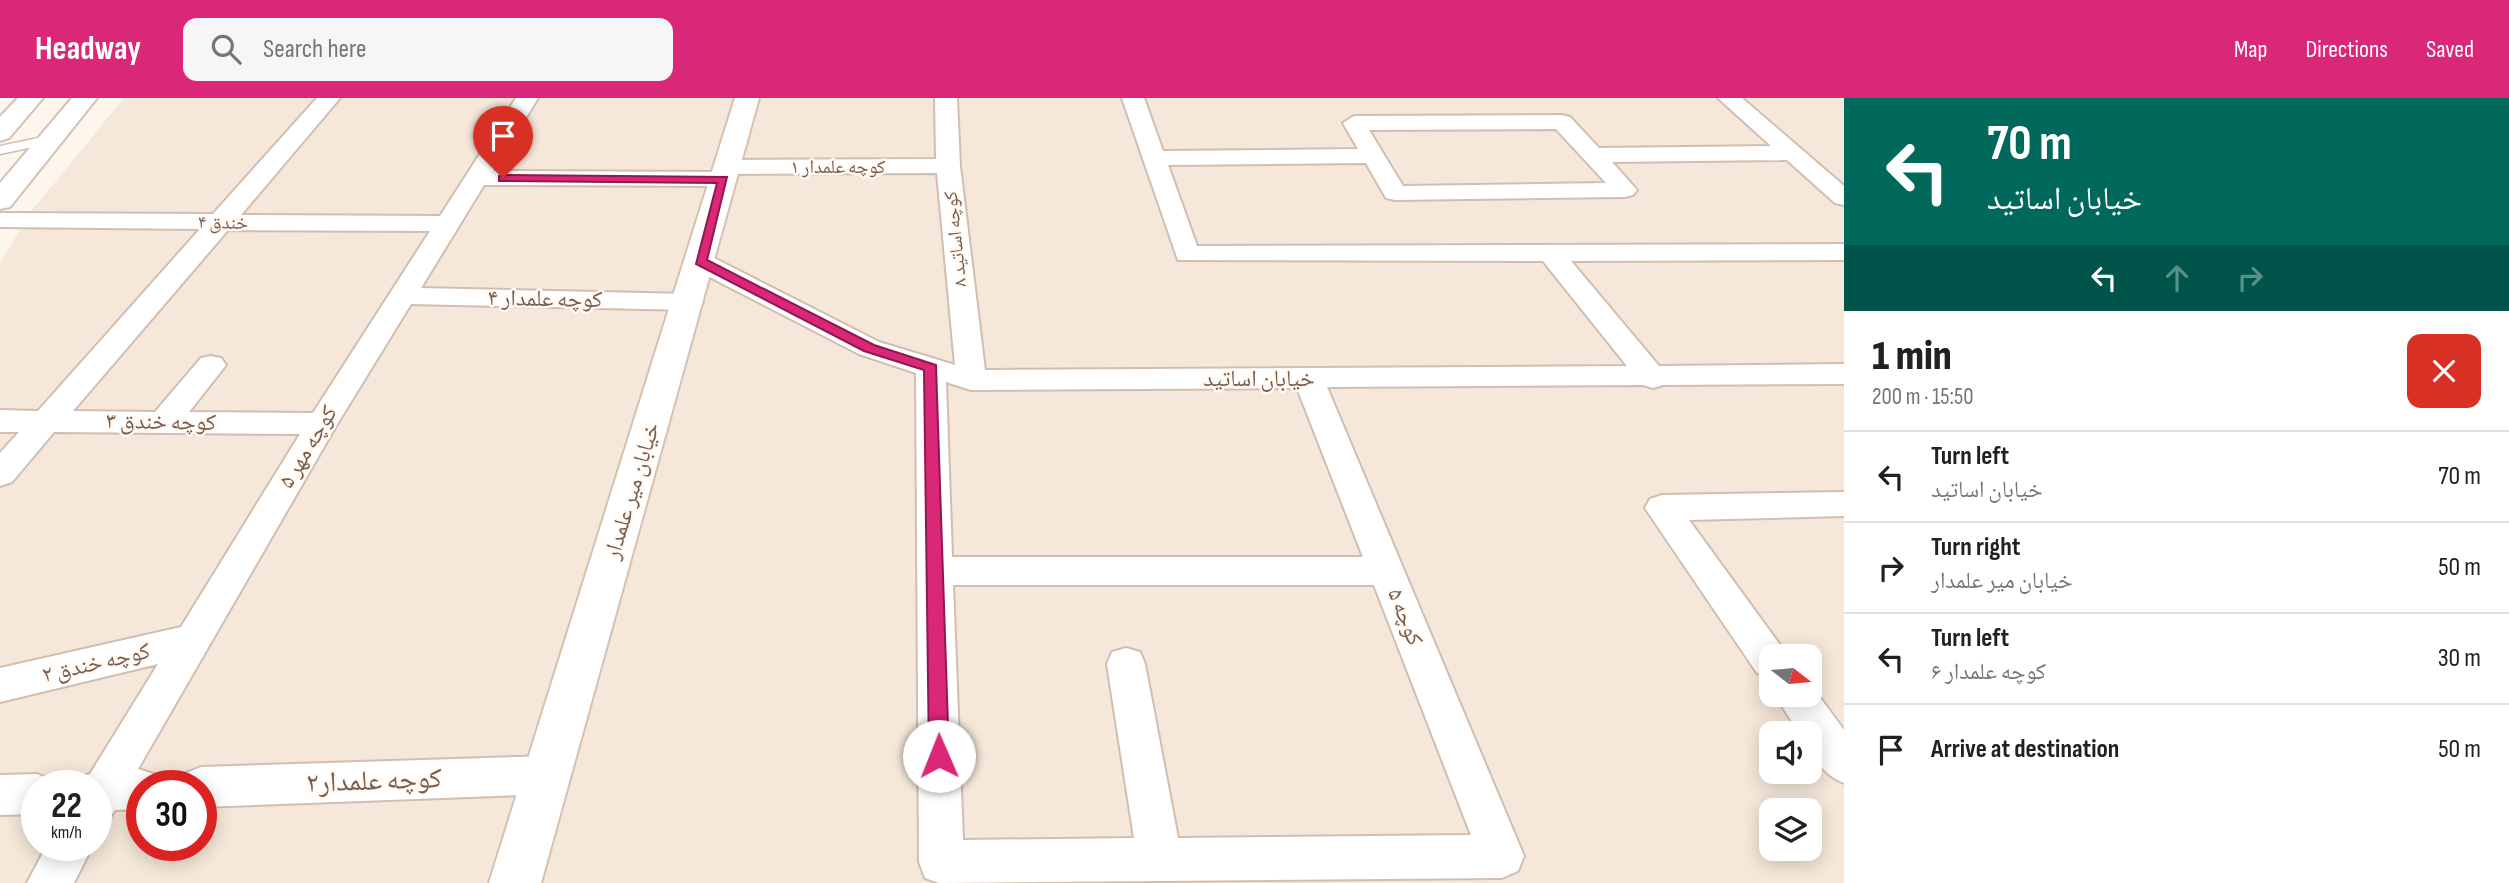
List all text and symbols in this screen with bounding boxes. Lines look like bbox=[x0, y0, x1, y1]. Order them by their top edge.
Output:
search box bbox=[183, 18, 673, 81]
text: Headway bbox=[35, 29, 141, 69]
icon: search bbox=[207, 30, 245, 68]
text: Search here bbox=[263, 34, 366, 65]
text: Map bbox=[2234, 35, 2267, 64]
text: Directions bbox=[2305, 35, 2388, 64]
text: Saved bbox=[2426, 35, 2474, 64]
pin bbox=[473, 106, 533, 178]
text: 70 m bbox=[1987, 115, 2072, 174]
icon: arrive bbox=[484, 117, 522, 155]
icon: left bbox=[1872, 126, 1963, 217]
street label: کوچه علمدار ۱ bbox=[791, 156, 886, 179]
text: خیابان اساتید bbox=[1987, 180, 2142, 219]
street label: کوچه اساتید ۸ bbox=[940, 190, 972, 288]
street label: خندق ۴ bbox=[198, 211, 248, 235]
icon: left bbox=[2085, 259, 2123, 297]
icon: ahead bbox=[2158, 259, 2196, 297]
icon: right bbox=[2231, 259, 2269, 297]
street label: کوچه علمدار ۴ bbox=[487, 284, 603, 314]
text: 1 min bbox=[1872, 331, 1952, 382]
button: close bbox=[2407, 334, 2481, 408]
street label: خیابان اساتید bbox=[1203, 365, 1315, 393]
text: 200 m · 15:50 bbox=[1872, 383, 1973, 411]
street label: کوچه مهر ۵ bbox=[272, 400, 344, 493]
street label: کوچه خندق ۳ bbox=[106, 407, 217, 437]
street label: خیابان میر علمدار bbox=[598, 419, 666, 564]
text: Turn left bbox=[1931, 441, 2009, 472]
icon: left bbox=[1872, 458, 1910, 496]
text: 70 m bbox=[2438, 461, 2481, 492]
text: خیابان اساتید bbox=[1931, 476, 2043, 504]
text: Turn right bbox=[1931, 532, 2020, 563]
icon: right bbox=[1872, 549, 1910, 587]
text: 50 m bbox=[2438, 552, 2481, 583]
text: خیابان میر علمدار bbox=[1931, 567, 2073, 595]
street label: کوچه ۵ bbox=[1381, 584, 1429, 650]
text: Turn left bbox=[1931, 623, 2009, 654]
street label: کوچه خندق ۲ bbox=[39, 637, 153, 689]
icon: left bbox=[1872, 640, 1910, 678]
text: 30 m bbox=[2438, 643, 2481, 674]
north arrow bbox=[1759, 644, 1822, 707]
map controls bbox=[1759, 644, 1822, 861]
text: کوچه علمدار ۶ bbox=[1931, 658, 2046, 686]
position arrow bbox=[902, 719, 976, 793]
button: sound bbox=[1759, 721, 1822, 784]
icon: arrive bbox=[1872, 731, 1910, 769]
text: Arrive at destination bbox=[1931, 734, 2119, 765]
text: 50 m bbox=[2438, 734, 2481, 765]
street label: کوچه علمدار۲ bbox=[306, 762, 443, 800]
speed limit sign: 30 bbox=[126, 770, 217, 861]
text: 22 bbox=[51, 785, 82, 828]
button: layers bbox=[1759, 798, 1822, 861]
text: km/h bbox=[51, 822, 82, 843]

